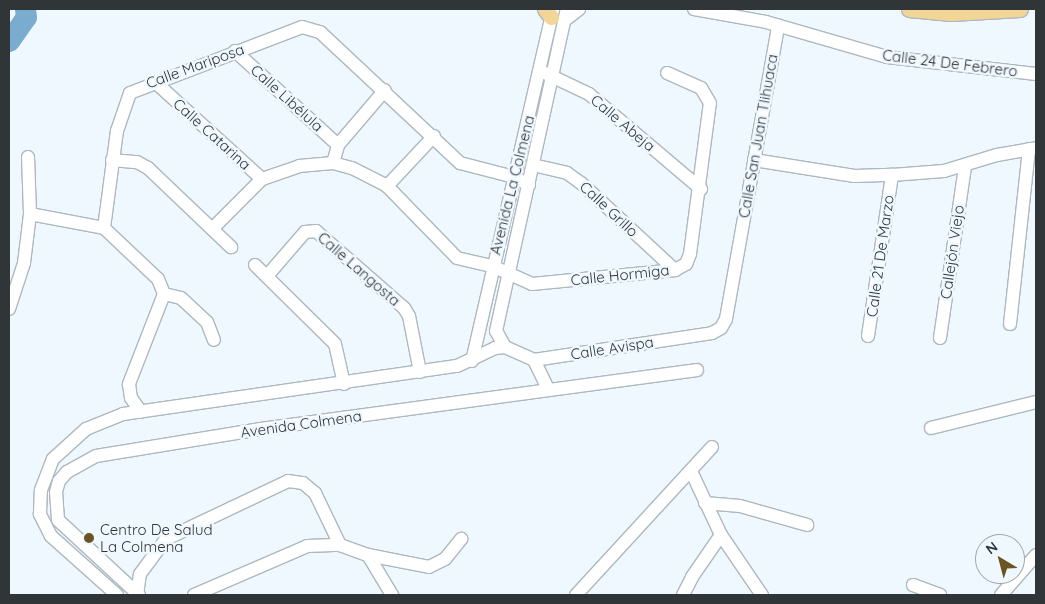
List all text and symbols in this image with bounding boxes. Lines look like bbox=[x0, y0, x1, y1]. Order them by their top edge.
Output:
street label: Calle Mariposa bbox=[143, 40, 247, 92]
street label: Calle 24 De Febrero bbox=[881, 46, 1019, 80]
street label: Calle San Juan Tlihuaca bbox=[735, 53, 781, 219]
street label: Calle Libélula bbox=[247, 61, 327, 135]
street label: Calle Abeja bbox=[587, 91, 659, 155]
street label: Calle Catarina bbox=[170, 95, 254, 173]
street label: Avenida La Colmena bbox=[486, 113, 538, 257]
street label: Calle Grillo bbox=[576, 177, 642, 241]
street label: Calle 21 De Marzo bbox=[863, 194, 897, 318]
street label: Callejón Viejo bbox=[936, 204, 968, 300]
street label: Calle Langosta bbox=[314, 228, 404, 310]
street label: Calle Hormiga bbox=[570, 261, 670, 289]
street label: Calle Avispa bbox=[569, 333, 655, 363]
street label: Avenida Colmena bbox=[239, 407, 363, 441]
place label: Centro De Salud La Colmena bbox=[100, 520, 213, 555]
marker: Centro De Salud La Colmena bbox=[82, 531, 96, 545]
north arrow bbox=[975, 534, 1025, 584]
text: N bbox=[982, 538, 1001, 558]

